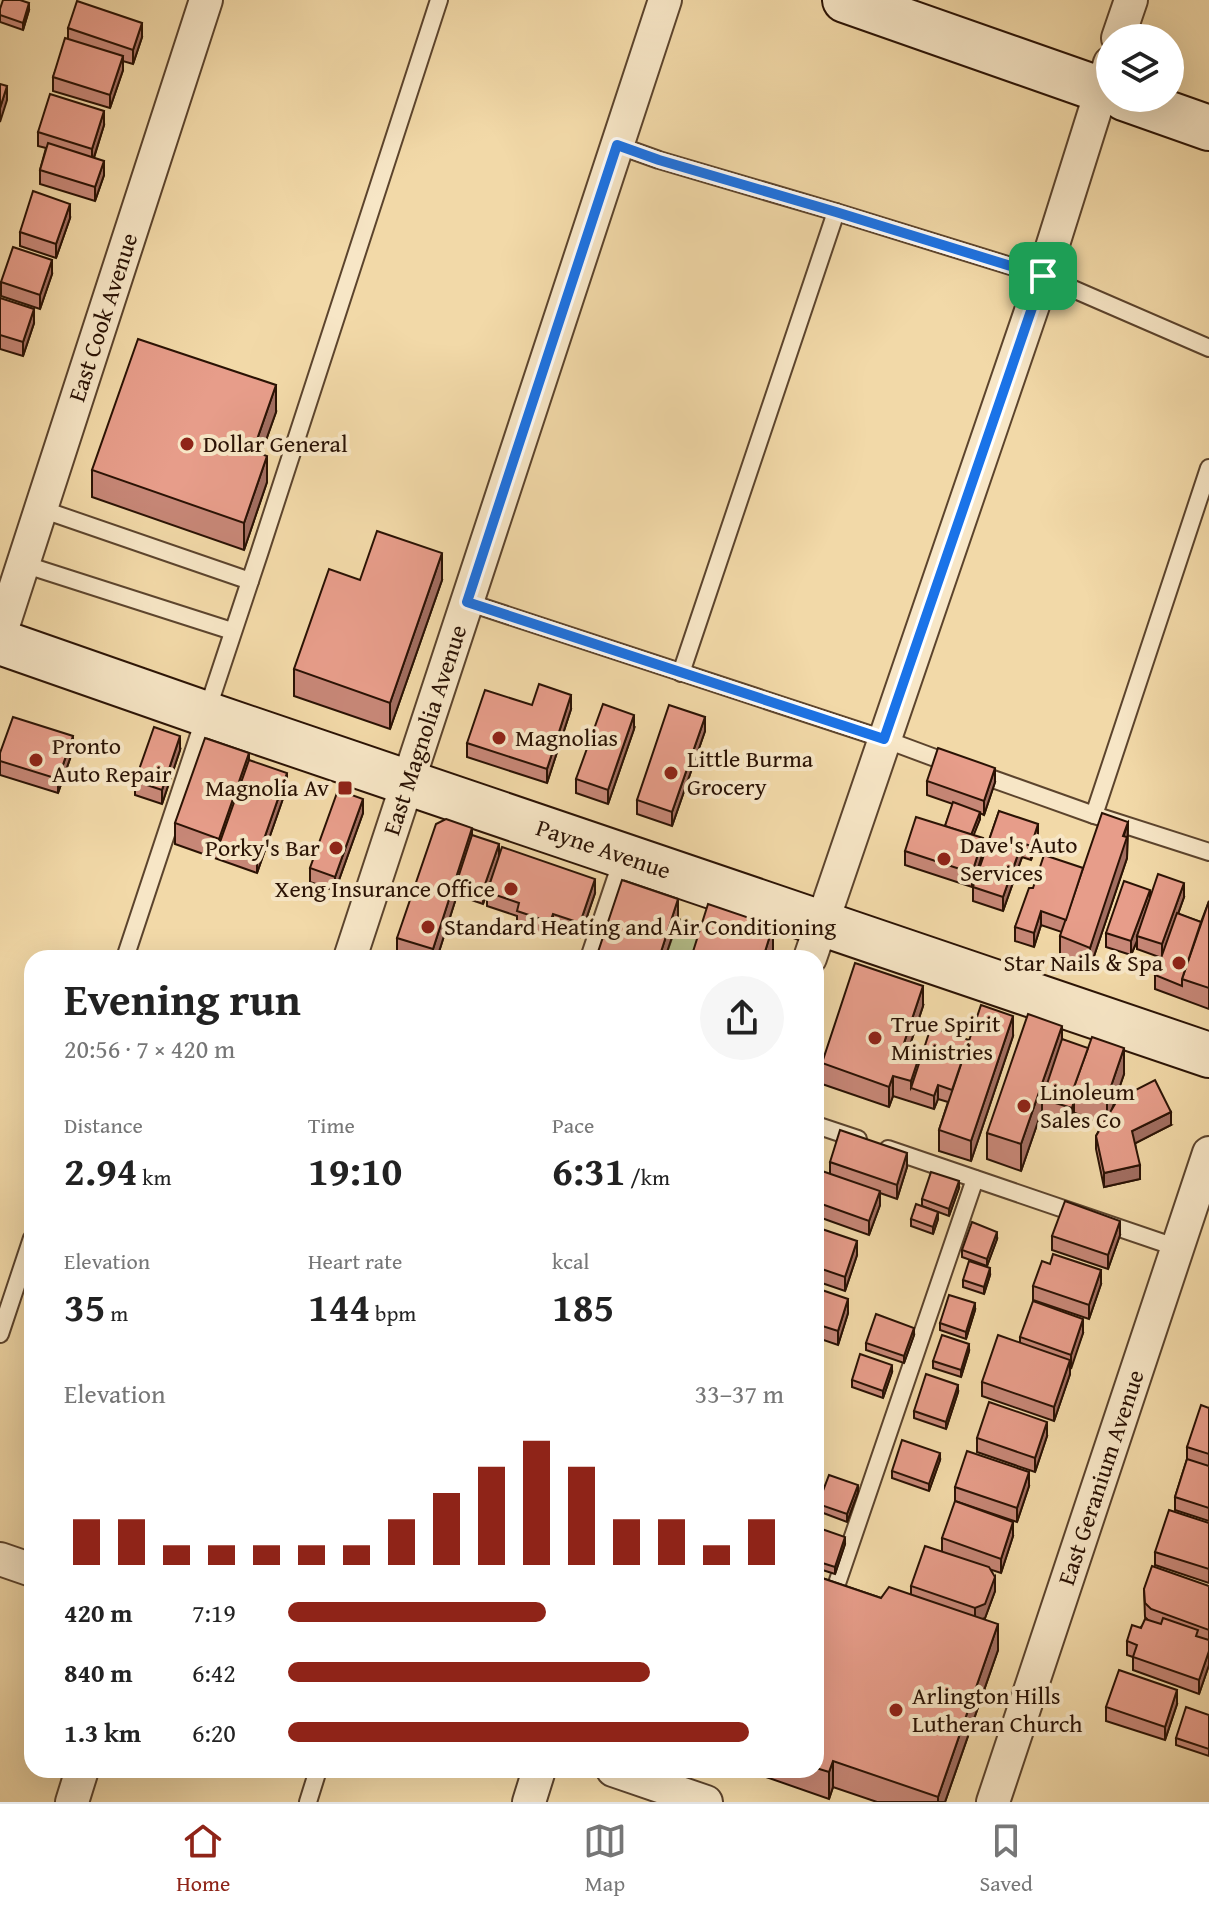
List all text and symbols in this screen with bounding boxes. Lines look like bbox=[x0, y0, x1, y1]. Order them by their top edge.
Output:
map controls bbox=[1096, 24, 1184, 112]
button: layers bbox=[1096, 24, 1184, 112]
street label: East Cook Avenue bbox=[59, 228, 146, 406]
pin bbox=[1009, 242, 1077, 310]
icon: arrive bbox=[1021, 254, 1065, 298]
place label: Dollar General bbox=[203, 426, 348, 461]
marker: Dollar General bbox=[178, 435, 196, 453]
street label: East Magnolia Avenue bbox=[374, 620, 475, 840]
place label: Magnolias bbox=[515, 720, 618, 755]
place label: Pronto Auto Repair bbox=[52, 728, 172, 791]
marker: Magnolias bbox=[490, 729, 508, 747]
place label: Little Burma Grocery bbox=[687, 741, 814, 804]
marker: Pronto Auto Repair bbox=[27, 751, 45, 769]
marker: Little Burma Grocery bbox=[662, 764, 680, 782]
place label: Magnolia Av bbox=[205, 770, 329, 805]
marker: Magnolia Av bbox=[336, 779, 354, 797]
street label: Payne Avenue bbox=[532, 810, 676, 888]
place label: Dave's Auto Services bbox=[960, 827, 1077, 890]
place label: Porky's Bar bbox=[205, 830, 320, 865]
marker: Porky's Bar bbox=[327, 839, 345, 857]
marker: Dave's Auto Services bbox=[935, 850, 953, 868]
place label: Xeng Insurance Office bbox=[275, 871, 495, 906]
marker: Xeng Insurance Office bbox=[502, 880, 520, 898]
place label: Standard Heating and Air Conditioning bbox=[444, 909, 836, 944]
marker: Standard Heating and Air Conditioning bbox=[419, 918, 437, 936]
place label: Star Nails & Spa bbox=[1003, 945, 1164, 980]
marker: Star Nails & Spa bbox=[1170, 954, 1188, 972]
text: Evening run bbox=[64, 967, 301, 1031]
button: share bbox=[700, 976, 784, 1060]
place label: True Spirit Ministries bbox=[891, 1006, 1001, 1069]
text: 20:56 · 7 × 420 m bbox=[64, 1029, 235, 1068]
marker: True Spirit Ministries bbox=[866, 1029, 884, 1047]
place label: Linoleum Sales Co bbox=[1040, 1074, 1135, 1137]
marker: Linoleum Sales Co bbox=[1015, 1097, 1033, 1115]
text: Distance bbox=[64, 1109, 143, 1141]
text: Time bbox=[308, 1109, 355, 1141]
text: Pace bbox=[552, 1109, 594, 1141]
text: 2.94 bbox=[64, 1141, 137, 1200]
text: 19:10 bbox=[308, 1141, 402, 1200]
text: 6:31 bbox=[552, 1141, 625, 1200]
text: km bbox=[137, 1161, 171, 1193]
text: /km bbox=[625, 1161, 670, 1193]
text: Elevation bbox=[64, 1245, 150, 1277]
text: Heart rate bbox=[308, 1245, 402, 1277]
text: kcal bbox=[552, 1245, 590, 1277]
text: 35 bbox=[64, 1277, 105, 1336]
text: 144 bbox=[308, 1277, 370, 1336]
text: 185 bbox=[552, 1277, 614, 1336]
text: m bbox=[105, 1297, 128, 1329]
text: bpm bbox=[370, 1297, 416, 1329]
street label: East Geranium Avenue bbox=[1048, 1365, 1153, 1590]
text: Elevation bbox=[64, 1374, 166, 1413]
text: 33–37 m bbox=[695, 1374, 784, 1413]
text: 420 m bbox=[64, 1593, 132, 1632]
text: 7:19 bbox=[192, 1593, 236, 1632]
text: 840 m bbox=[64, 1653, 132, 1692]
text: 6:42 bbox=[192, 1653, 236, 1692]
place label: Arlington Hills Lutheran Church bbox=[912, 1678, 1083, 1741]
marker: Arlington Hills Lutheran Church bbox=[887, 1701, 905, 1719]
text: 1.3 km bbox=[64, 1713, 141, 1752]
text: 6:20 bbox=[192, 1713, 236, 1752]
tab: Home bbox=[176, 1819, 230, 1899]
tab: Map bbox=[583, 1819, 627, 1899]
tab: Saved bbox=[979, 1819, 1033, 1899]

